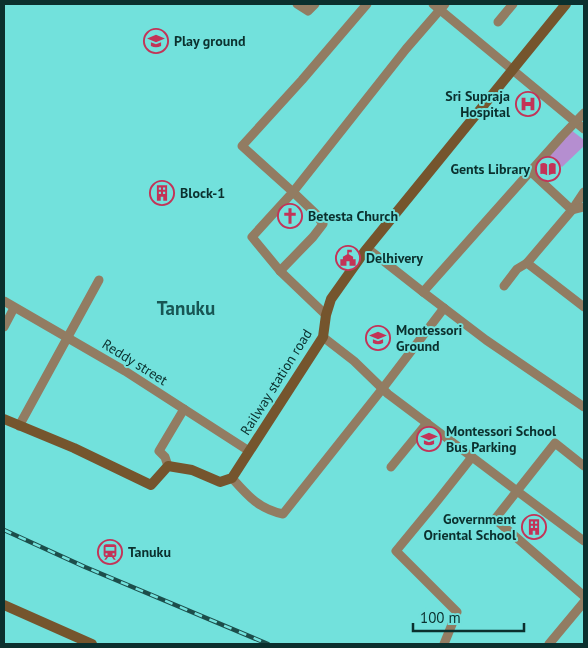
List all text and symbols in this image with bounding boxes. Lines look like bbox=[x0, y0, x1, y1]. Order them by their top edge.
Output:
school or university icon: Play ground bbox=[143, 28, 169, 54]
place label: Play ground bbox=[174, 32, 245, 50]
place label: Sri Supraja Hospital bbox=[445, 87, 511, 121]
hospital icon: Sri Supraja Hospital bbox=[515, 91, 541, 117]
library icon: Gents Library bbox=[535, 156, 561, 182]
place label: Gents Library bbox=[450, 160, 530, 178]
building icon: Block-1 bbox=[149, 180, 175, 206]
place label: Block-1 bbox=[180, 184, 225, 202]
church icon: Betesta Church bbox=[277, 203, 303, 229]
place label: Betesta Church bbox=[308, 207, 398, 225]
public building icon: Delhivery bbox=[335, 245, 361, 271]
place label: Delhivery bbox=[366, 249, 423, 267]
district label: Tanuku bbox=[157, 296, 215, 320]
place label: Montessori Ground bbox=[396, 321, 463, 355]
school or university icon: Montessori Ground bbox=[365, 325, 391, 351]
street label: Railway station road bbox=[236, 326, 316, 438]
street label: Reddy street bbox=[99, 335, 171, 389]
place label: Montessori School Bus Parking bbox=[446, 422, 557, 456]
school or university icon: Montessori School Bus Parking bbox=[416, 426, 442, 452]
place label: Government Oriental School bbox=[423, 510, 517, 544]
building icon: Government Oriental School bbox=[521, 514, 547, 540]
station icon: Tanuku bbox=[97, 539, 123, 565]
place label: Tanuku bbox=[128, 543, 171, 561]
scale bar bbox=[413, 600, 524, 632]
text: 100 m bbox=[420, 608, 461, 627]

